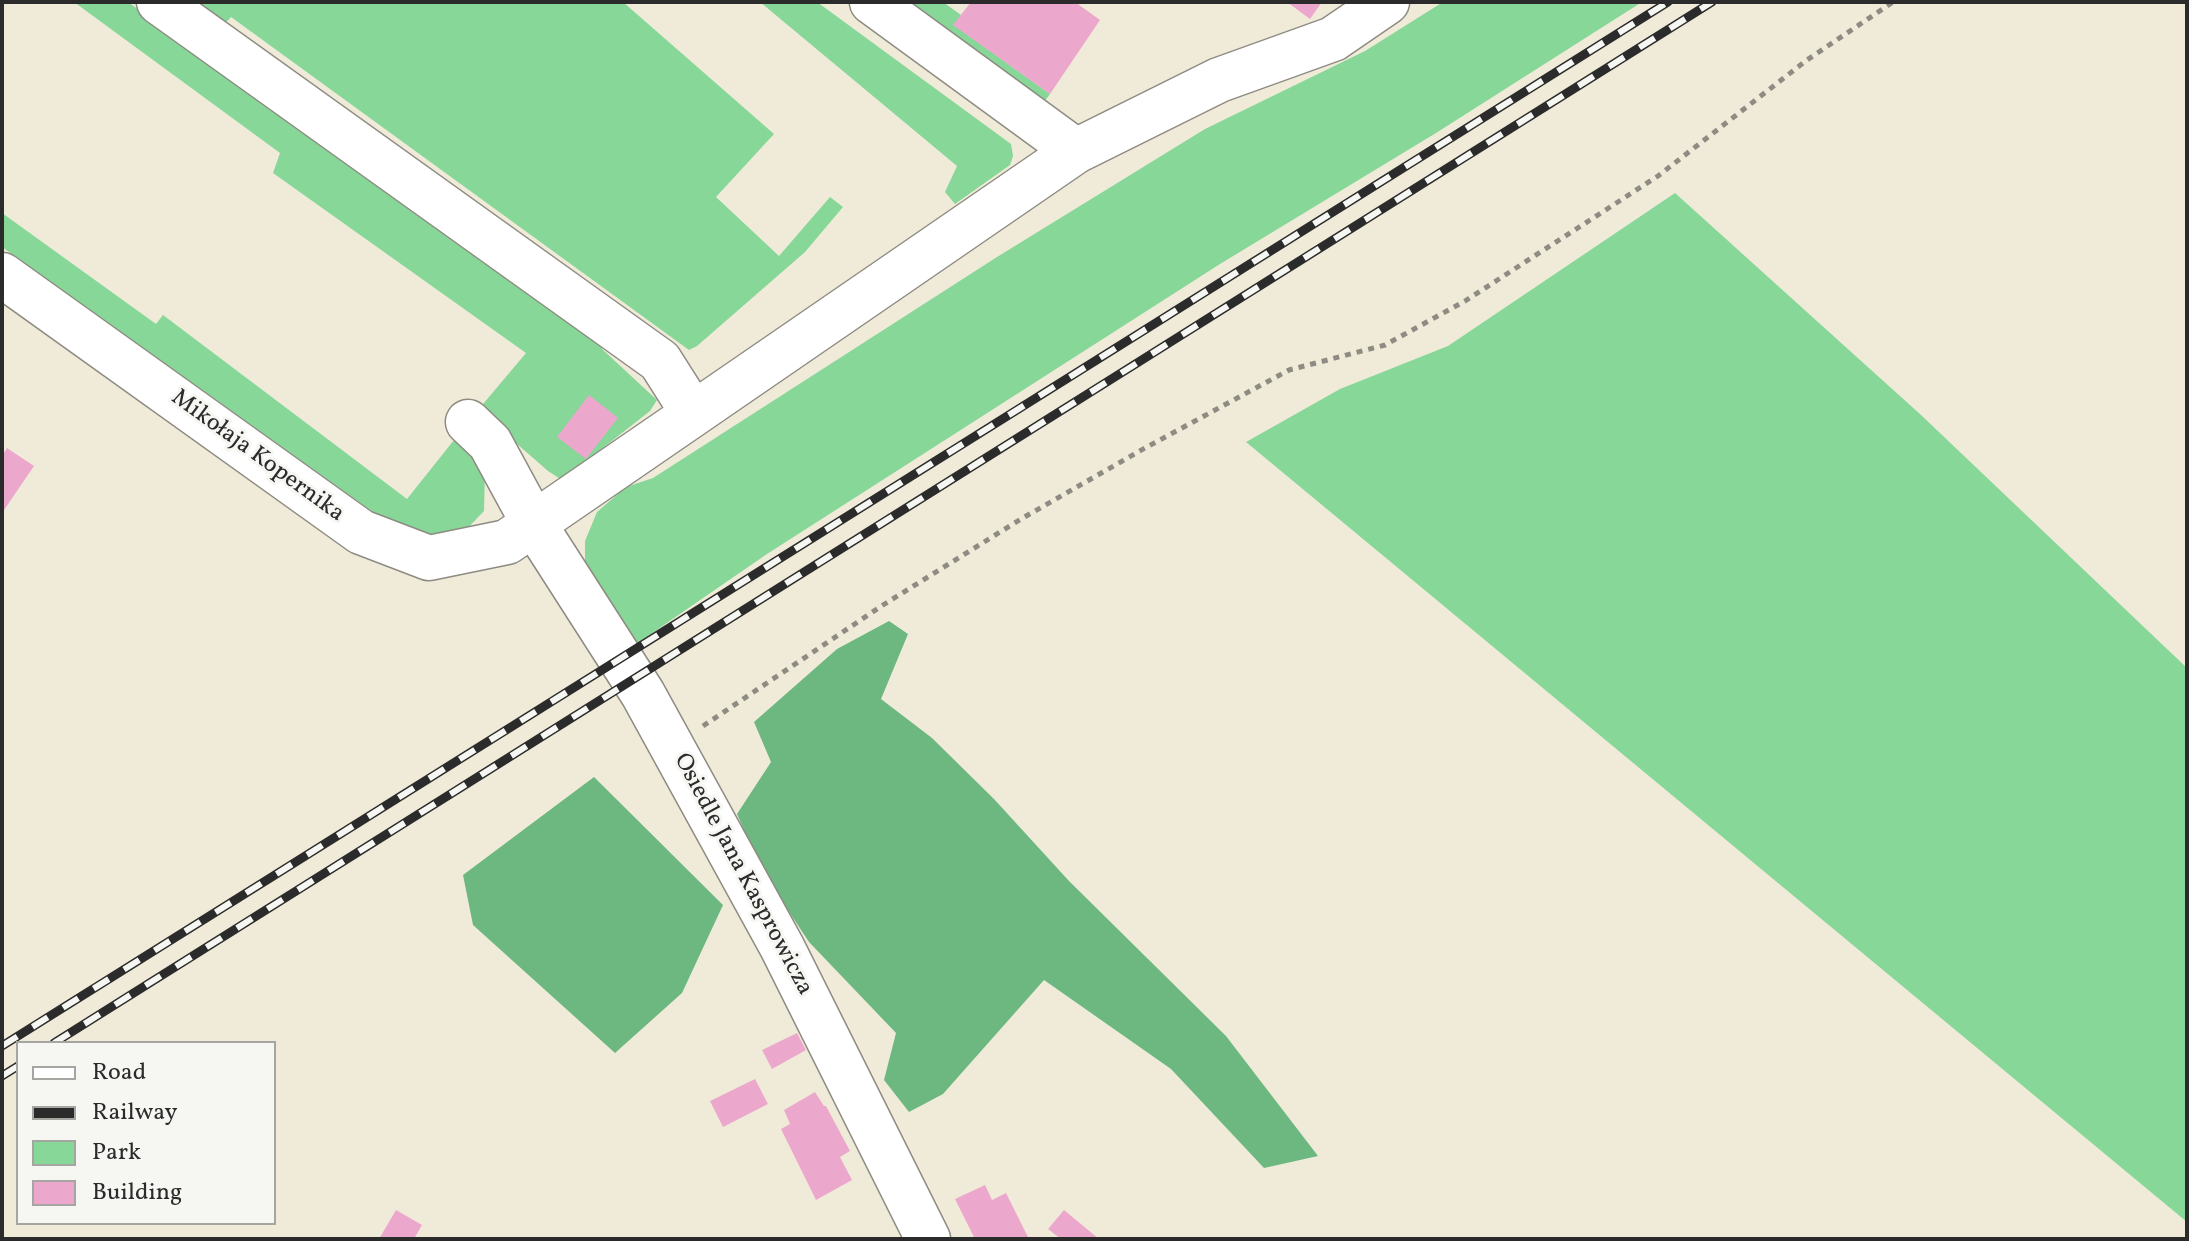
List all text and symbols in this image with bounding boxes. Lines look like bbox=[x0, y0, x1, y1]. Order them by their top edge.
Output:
street label: Mikołaja Kopernika bbox=[165, 384, 349, 530]
street label: Osiedle Jana Kasprowicza bbox=[666, 749, 818, 1001]
legend bbox=[16, 1041, 276, 1225]
text: Road bbox=[92, 1056, 146, 1090]
text: Railway bbox=[92, 1096, 178, 1130]
text: Park bbox=[92, 1136, 141, 1170]
text: Building bbox=[92, 1176, 182, 1210]

